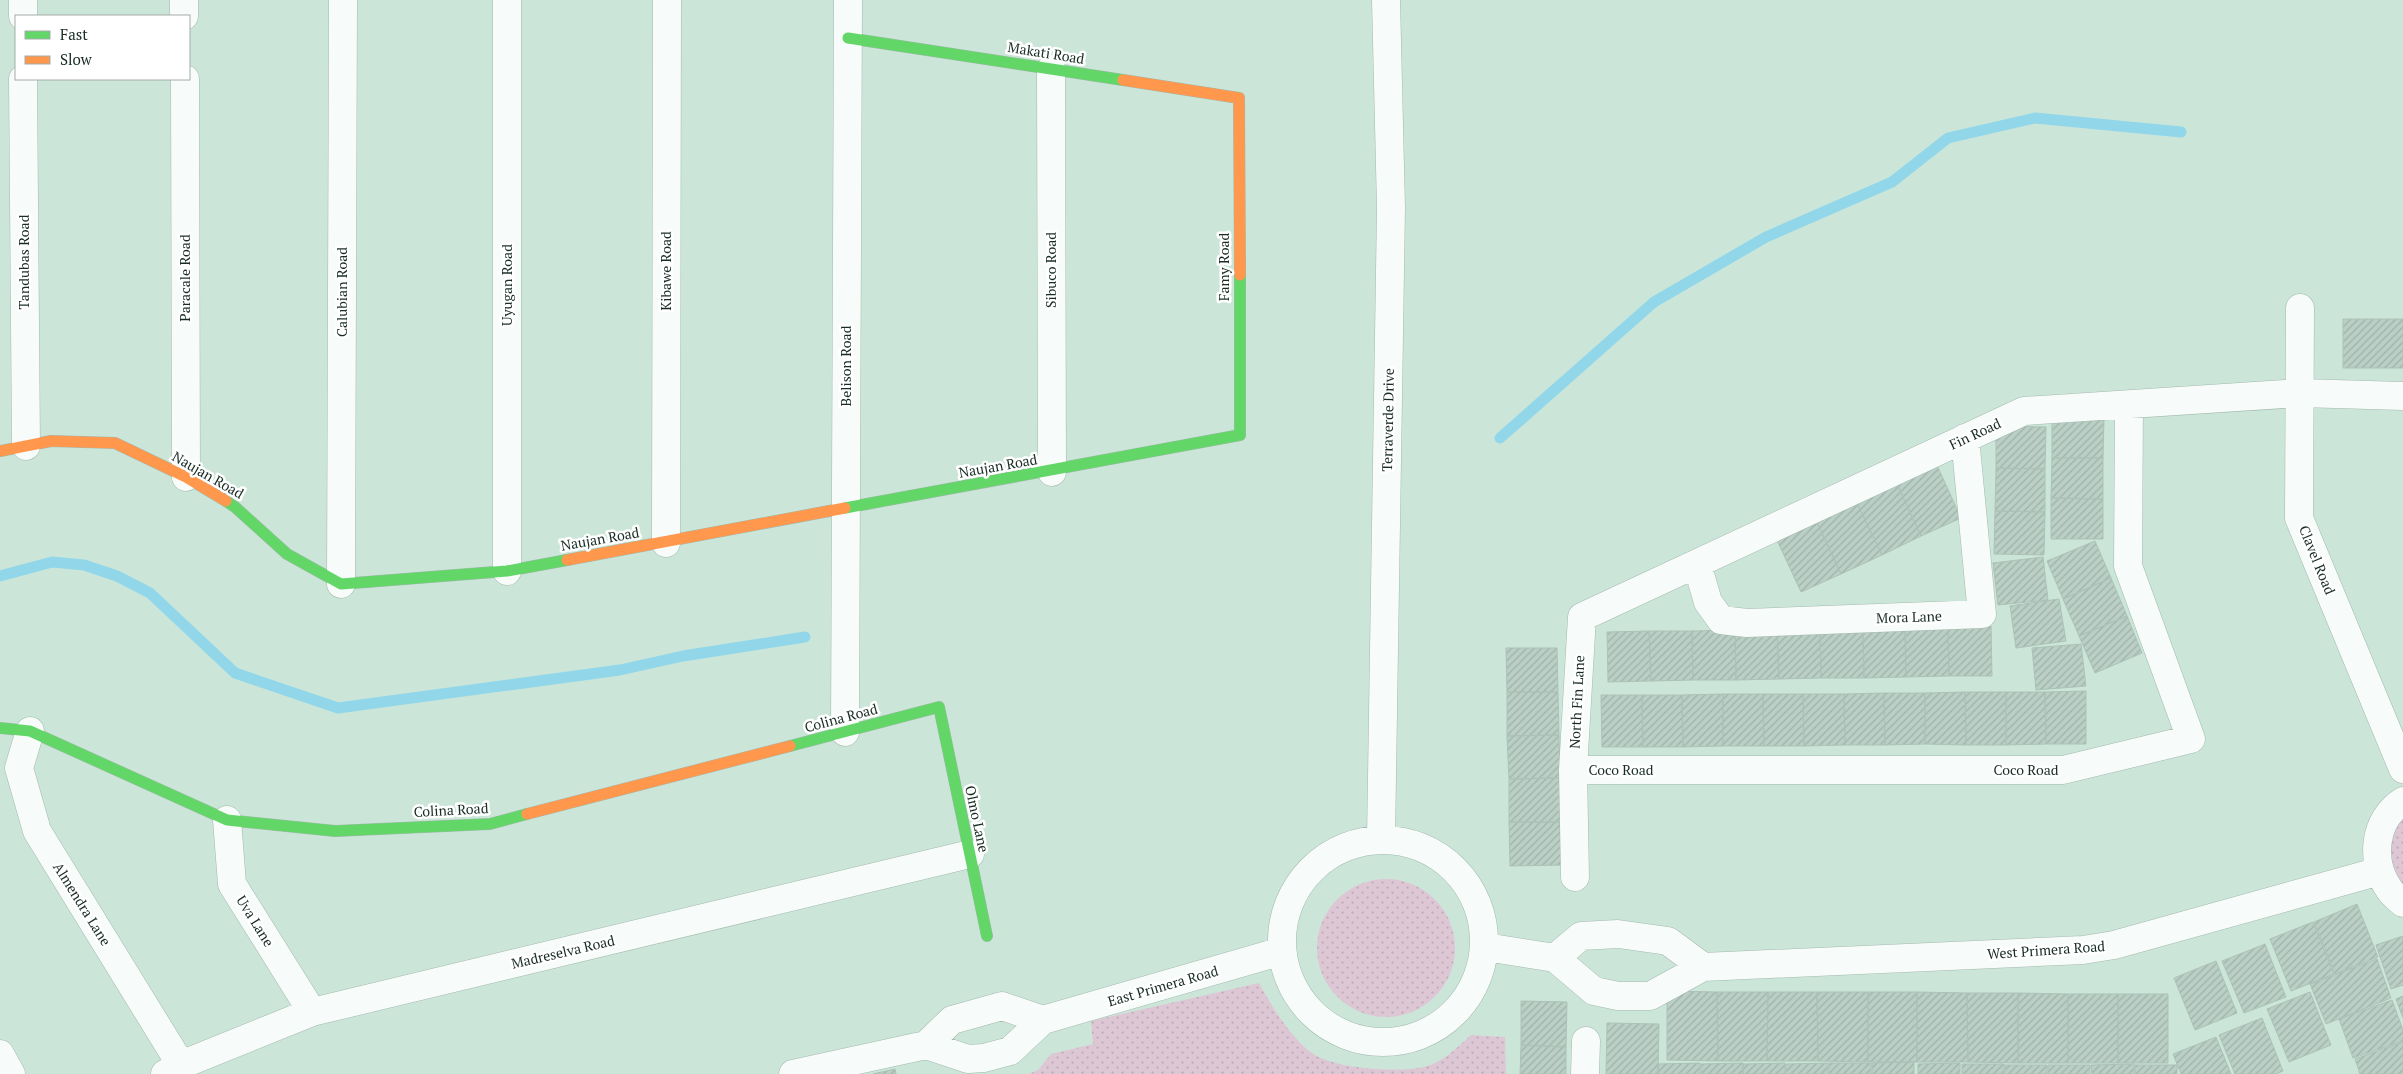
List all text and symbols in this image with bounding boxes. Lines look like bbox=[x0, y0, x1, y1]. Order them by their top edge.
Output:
legend bbox=[15, 15, 190, 80]
text: Fast bbox=[60, 24, 88, 44]
street label: Makati Road bbox=[1006, 37, 1086, 68]
text: Slow bbox=[60, 49, 93, 69]
street label: Tandubas Road bbox=[14, 214, 33, 309]
street label: Kibawe Road bbox=[656, 231, 675, 311]
street label: Sibuco Road bbox=[1041, 232, 1060, 308]
street label: Famy Road bbox=[1214, 233, 1233, 301]
street label: Paracale Road bbox=[175, 234, 194, 322]
street label: Uyugan Road bbox=[497, 244, 516, 326]
street label: Calubian Road bbox=[332, 247, 351, 337]
street label: Belison Road bbox=[836, 325, 855, 406]
street label: Terraverde Drive bbox=[1377, 368, 1398, 472]
street label: Fin Road bbox=[1946, 413, 2004, 454]
street label: Naujan Road bbox=[169, 446, 248, 503]
street label: Naujan Road bbox=[957, 449, 1039, 482]
street label: Naujan Road bbox=[559, 522, 641, 555]
street label: Clavel Road bbox=[2295, 522, 2340, 597]
street label: Mora Lane bbox=[1876, 606, 1942, 627]
street label: North Fin Lane bbox=[1565, 655, 1588, 749]
street label: Colina Road bbox=[802, 699, 880, 736]
street label: Coco Road bbox=[1588, 760, 1654, 779]
street label: Coco Road bbox=[1993, 760, 2059, 779]
street label: Olmo Lane bbox=[961, 784, 994, 854]
street label: Colina Road bbox=[413, 798, 489, 821]
street label: Almendra Lane bbox=[49, 858, 116, 949]
street label: Uva Lane bbox=[232, 891, 279, 950]
street label: Madreselva Road bbox=[509, 930, 617, 973]
street label: West Primera Road bbox=[1986, 936, 2106, 963]
street label: East Primera Road bbox=[1105, 961, 1220, 1010]

